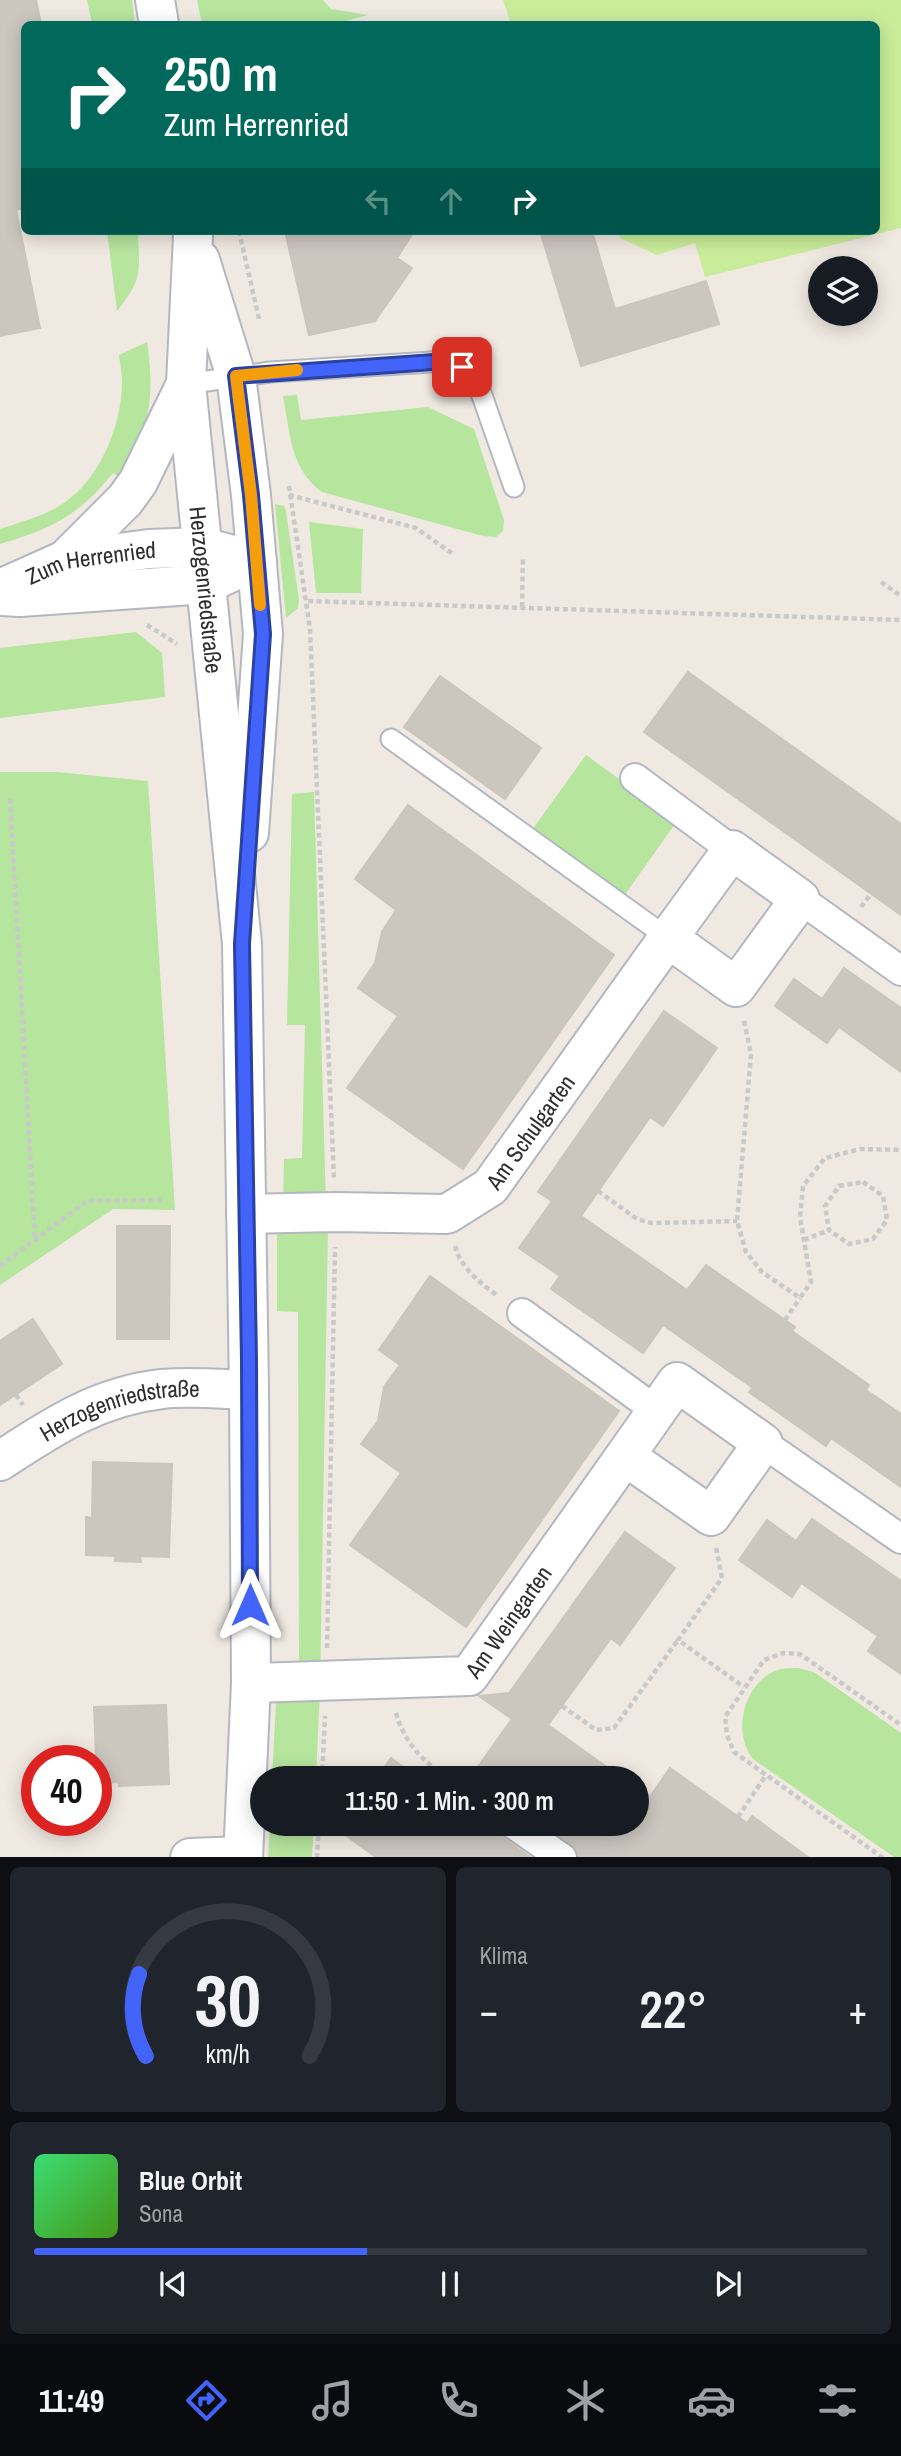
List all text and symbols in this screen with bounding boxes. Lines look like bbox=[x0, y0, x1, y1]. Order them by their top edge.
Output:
text: 250 m bbox=[164, 40, 278, 106]
icon: right bbox=[49, 49, 140, 140]
text: Zum Herrenried bbox=[164, 103, 349, 146]
icon: left bbox=[359, 182, 397, 220]
icon: ahead bbox=[432, 182, 470, 220]
icon: right bbox=[505, 182, 543, 220]
map controls bbox=[808, 256, 878, 326]
button: layers bbox=[808, 256, 878, 326]
pin bbox=[432, 337, 492, 397]
icon: arrive bbox=[443, 348, 481, 386]
street label: Herzogenriedstraße bbox=[183, 505, 230, 675]
street label: Zum Herrenried bbox=[21, 533, 156, 591]
street label: Am Schulgarten bbox=[477, 1068, 581, 1196]
street label: Herzogenriedstraße bbox=[33, 1372, 200, 1448]
street label: Am Weingarten bbox=[457, 1559, 558, 1685]
position arrow bbox=[213, 1568, 287, 1642]
speed limit sign: 40 bbox=[21, 1745, 112, 1836]
text: 11:50 · 1 Min. · 300 m bbox=[345, 1783, 554, 1818]
text: Klima bbox=[480, 1940, 528, 1971]
text: 30 bbox=[195, 1951, 261, 2049]
text: 22° bbox=[639, 1974, 707, 2044]
text: − bbox=[480, 1985, 498, 2036]
text: + bbox=[849, 1985, 867, 2036]
text: km/h bbox=[206, 2036, 250, 2070]
text: Blue Orbit bbox=[139, 2163, 242, 2198]
text: Sona bbox=[139, 2198, 183, 2229]
icon: previous bbox=[154, 2265, 192, 2303]
icon: pause bbox=[431, 2265, 469, 2303]
icon: next bbox=[709, 2265, 747, 2303]
icon: directions bbox=[182, 2376, 231, 2425]
icon: music bbox=[308, 2376, 357, 2425]
icon: phone bbox=[434, 2376, 483, 2425]
icon: climate bbox=[561, 2376, 610, 2425]
icon: car bbox=[687, 2376, 736, 2425]
icon: filters bbox=[813, 2376, 862, 2425]
text: 11:49 bbox=[39, 2379, 104, 2422]

